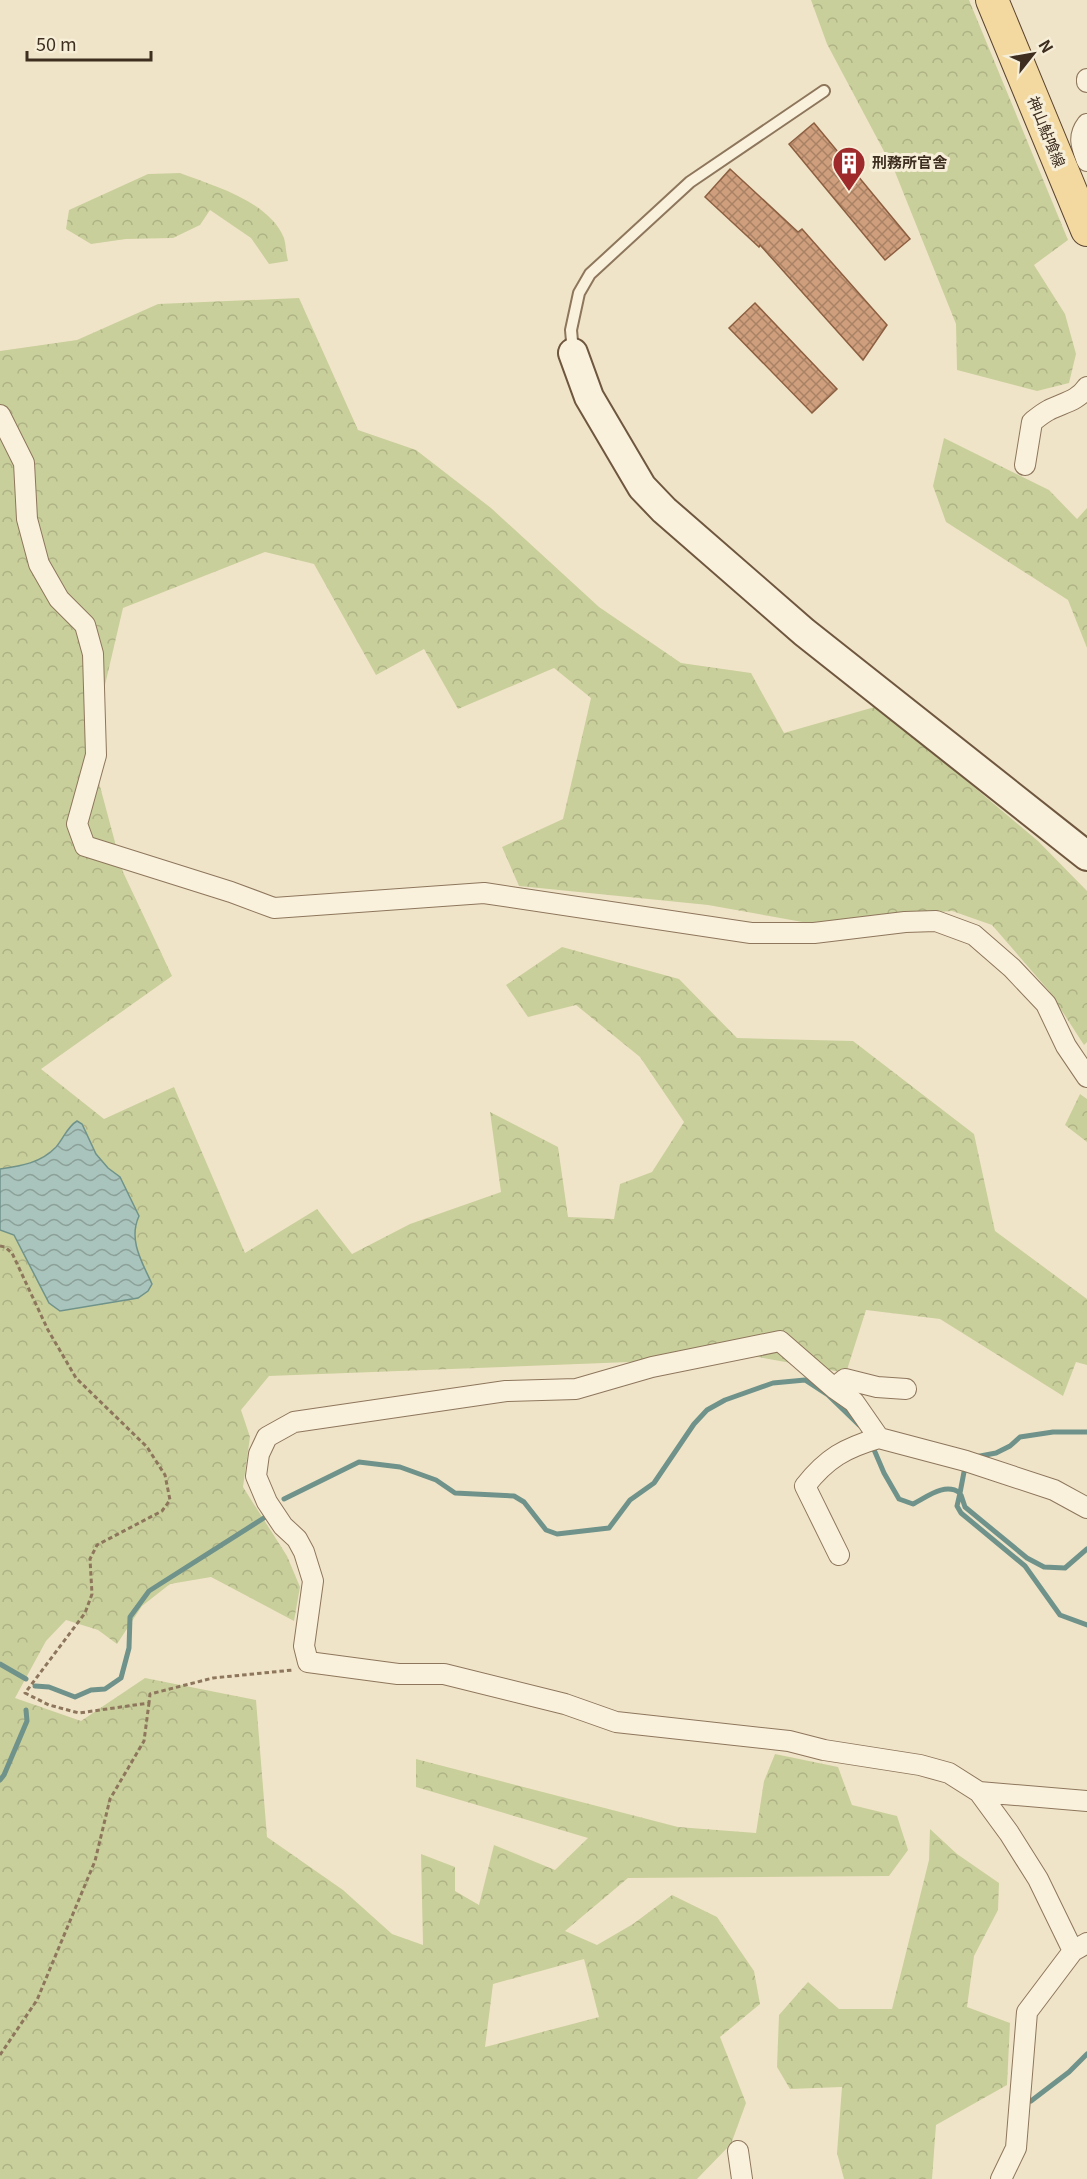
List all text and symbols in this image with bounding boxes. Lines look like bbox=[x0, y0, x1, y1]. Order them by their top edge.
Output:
scale bar bbox=[27, 24, 152, 62]
north arrow bbox=[1003, 24, 1063, 84]
text: 50 m bbox=[36, 30, 77, 56]
text: N bbox=[1033, 34, 1060, 57]
street label: 神山鮎喰線 bbox=[1024, 93, 1071, 170]
building icon: 刑務所官舎 bbox=[831, 145, 867, 192]
place label: 刑務所官舎 bbox=[872, 151, 948, 172]

